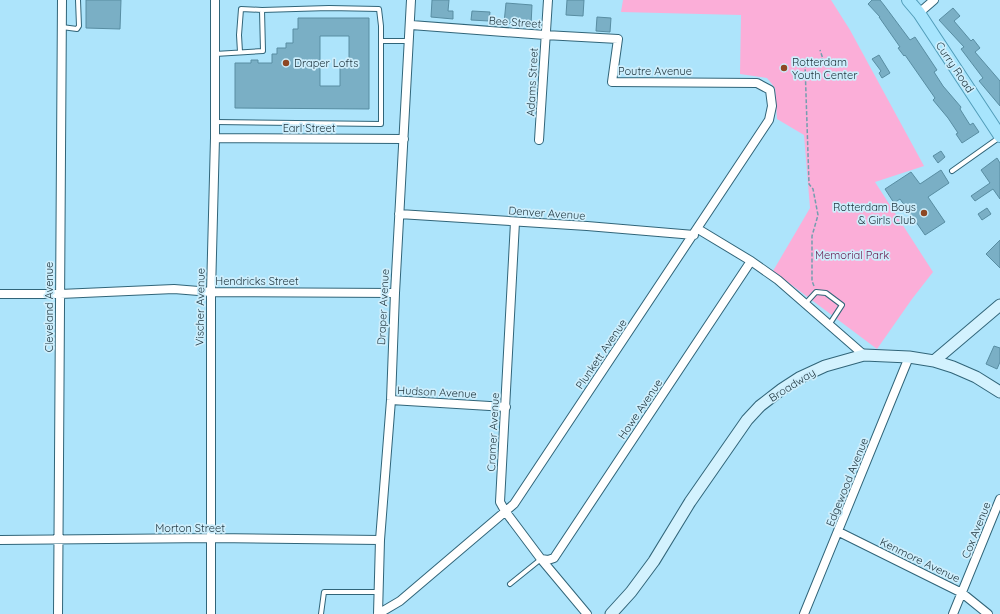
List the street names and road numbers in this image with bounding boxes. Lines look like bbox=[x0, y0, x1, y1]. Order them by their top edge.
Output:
street label: Bee Street bbox=[488, 13, 542, 31]
street label: Curry Road bbox=[933, 39, 977, 95]
street label: Adams Street bbox=[523, 47, 541, 117]
street label: Poutre Avenue bbox=[618, 64, 692, 78]
street label: Earl Street bbox=[283, 121, 336, 135]
street label: Denver Avenue bbox=[508, 203, 586, 223]
street label: Cleveland Avenue bbox=[42, 262, 56, 352]
street label: Vischer Avenue bbox=[192, 268, 208, 346]
street label: Draper Avenue bbox=[374, 268, 392, 346]
street label: Hendricks Street bbox=[215, 274, 299, 288]
street label: Plunkett Avenue bbox=[572, 316, 630, 392]
street label: Broadway bbox=[766, 365, 818, 405]
street label: Howe Avenue bbox=[615, 376, 665, 442]
street label: Hudson Avenue bbox=[397, 383, 477, 401]
street label: Cramer Avenue bbox=[484, 392, 502, 472]
street label: Edgewood Avenue bbox=[823, 436, 871, 528]
street label: Cox Avenue bbox=[958, 500, 994, 560]
street label: Morton Street bbox=[155, 521, 225, 535]
street label: Kenmore Avenue bbox=[878, 535, 962, 585]

